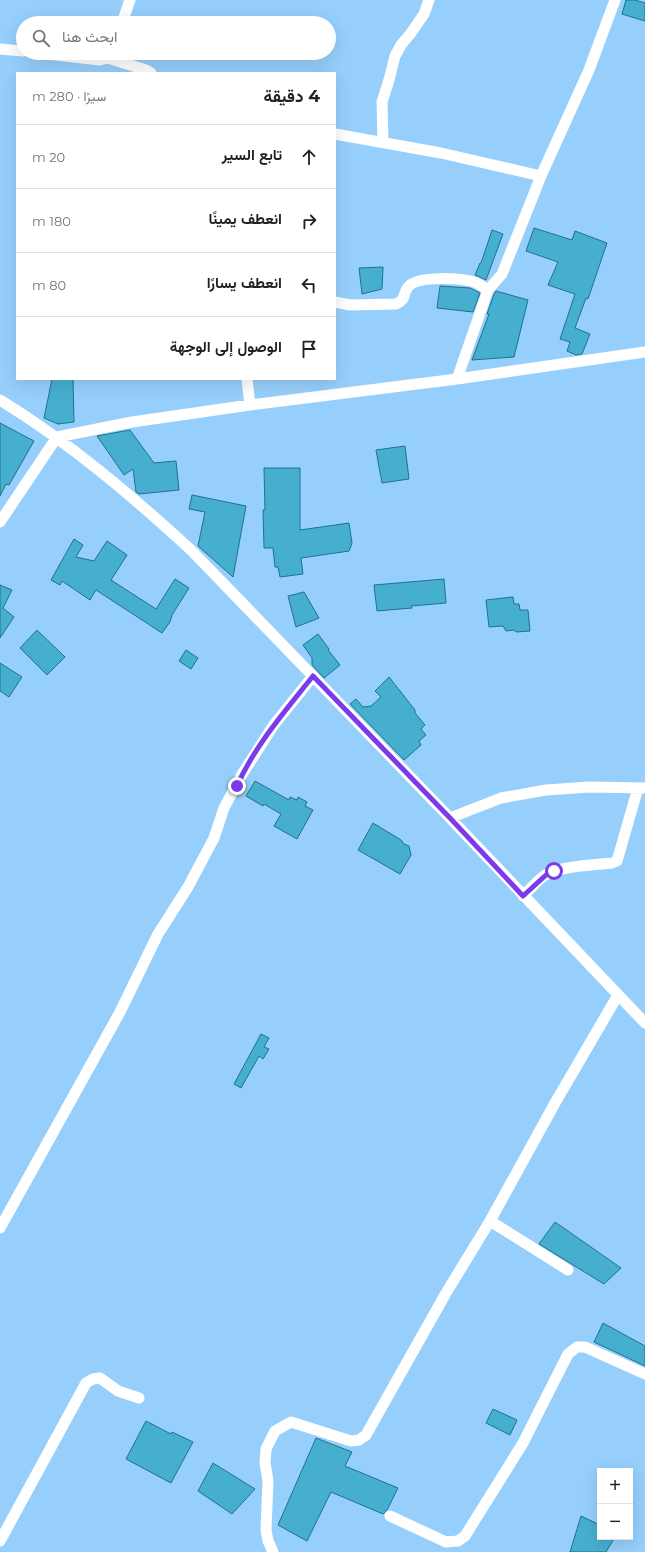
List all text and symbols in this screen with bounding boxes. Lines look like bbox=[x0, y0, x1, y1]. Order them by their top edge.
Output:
search box bbox=[16, 16, 336, 60]
icon: search bbox=[30, 27, 52, 49]
text: ابحث هنا bbox=[62, 27, 117, 46]
text: 4 دقيقة bbox=[263, 86, 320, 106]
text: سيرًا · 280 m bbox=[32, 88, 106, 104]
text: تابع السير bbox=[222, 145, 282, 164]
icon: ahead bbox=[298, 146, 320, 168]
text: 20 m bbox=[32, 149, 65, 165]
text: انعطف يمينًا bbox=[209, 209, 282, 228]
icon: right bbox=[298, 210, 320, 232]
text: 180 m bbox=[32, 213, 71, 229]
text: انعطف يسارًا bbox=[207, 273, 282, 292]
icon: left bbox=[298, 274, 320, 296]
text: 80 m bbox=[32, 277, 66, 293]
text: الوصول إلى الوجهة bbox=[170, 337, 282, 356]
icon: arrive bbox=[298, 338, 320, 360]
route end bbox=[228, 777, 246, 795]
route start bbox=[545, 862, 563, 880]
map controls bbox=[597, 1468, 633, 1540]
button: + bbox=[597, 1468, 633, 1504]
button: − bbox=[597, 1504, 633, 1540]

